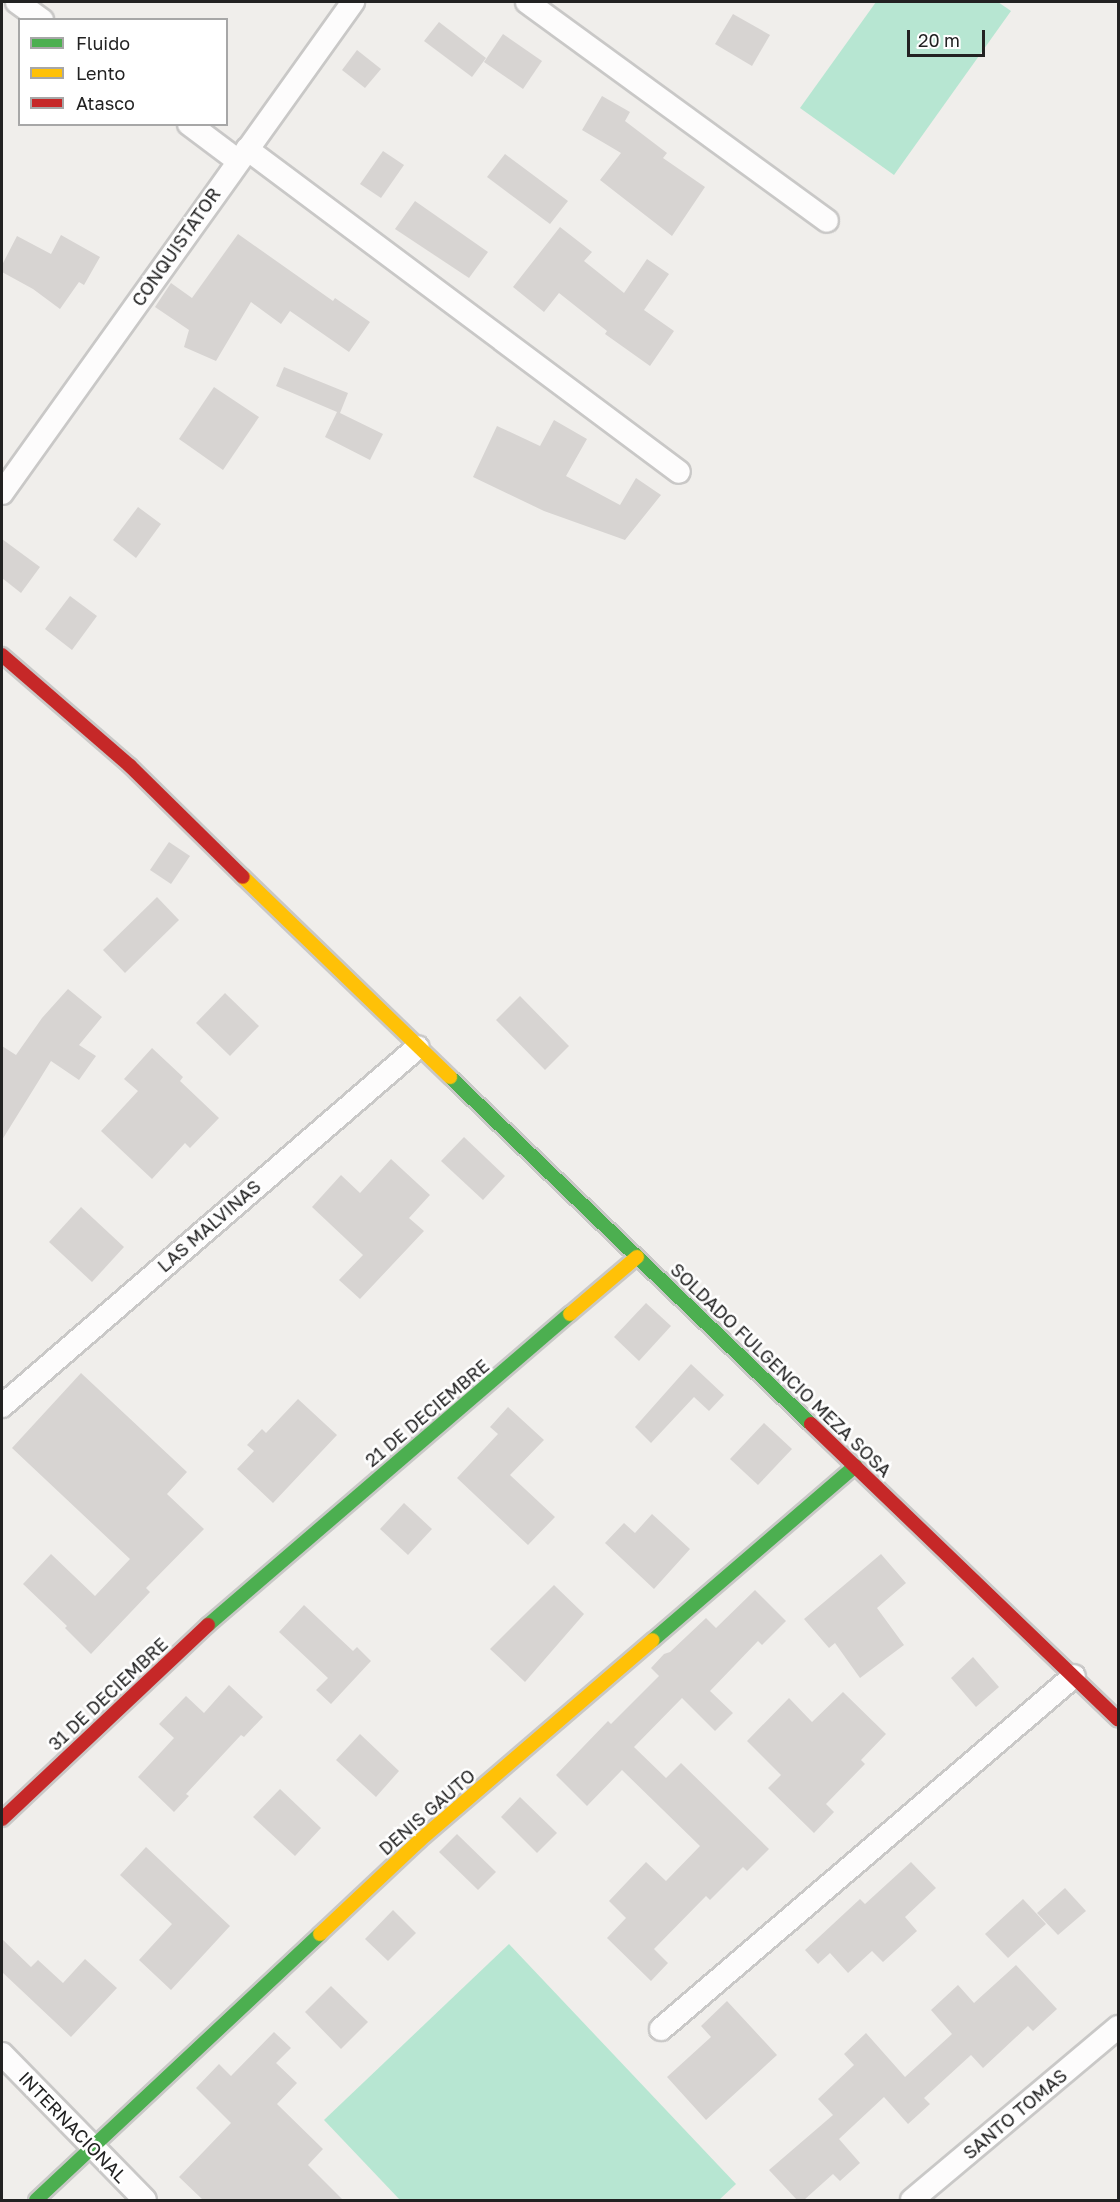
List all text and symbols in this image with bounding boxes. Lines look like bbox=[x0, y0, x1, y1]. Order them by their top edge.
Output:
legend bbox=[18, 18, 228, 126]
scale bar bbox=[910, 18, 988, 56]
text: 20 m bbox=[918, 29, 960, 51]
text: Fluido bbox=[76, 32, 130, 54]
text: Lento bbox=[76, 62, 125, 84]
text: Atasco bbox=[76, 92, 135, 114]
street label: CONQUISTATOR bbox=[127, 184, 225, 310]
street label: LAS MALVINAS bbox=[153, 1175, 265, 1277]
street label: SOLDADO FULGENCIO MEZA SOSA bbox=[666, 1259, 896, 1481]
street label: 21 DE DECIEMBRE bbox=[361, 1355, 493, 1471]
street label: 31 DE DECIEMBRE bbox=[44, 1633, 172, 1755]
street label: DENIS GAUTO bbox=[375, 1764, 479, 1860]
street label: SANTO TOMAS bbox=[959, 2064, 1071, 2164]
street label: INTERNACIONAL bbox=[14, 2067, 132, 2187]

